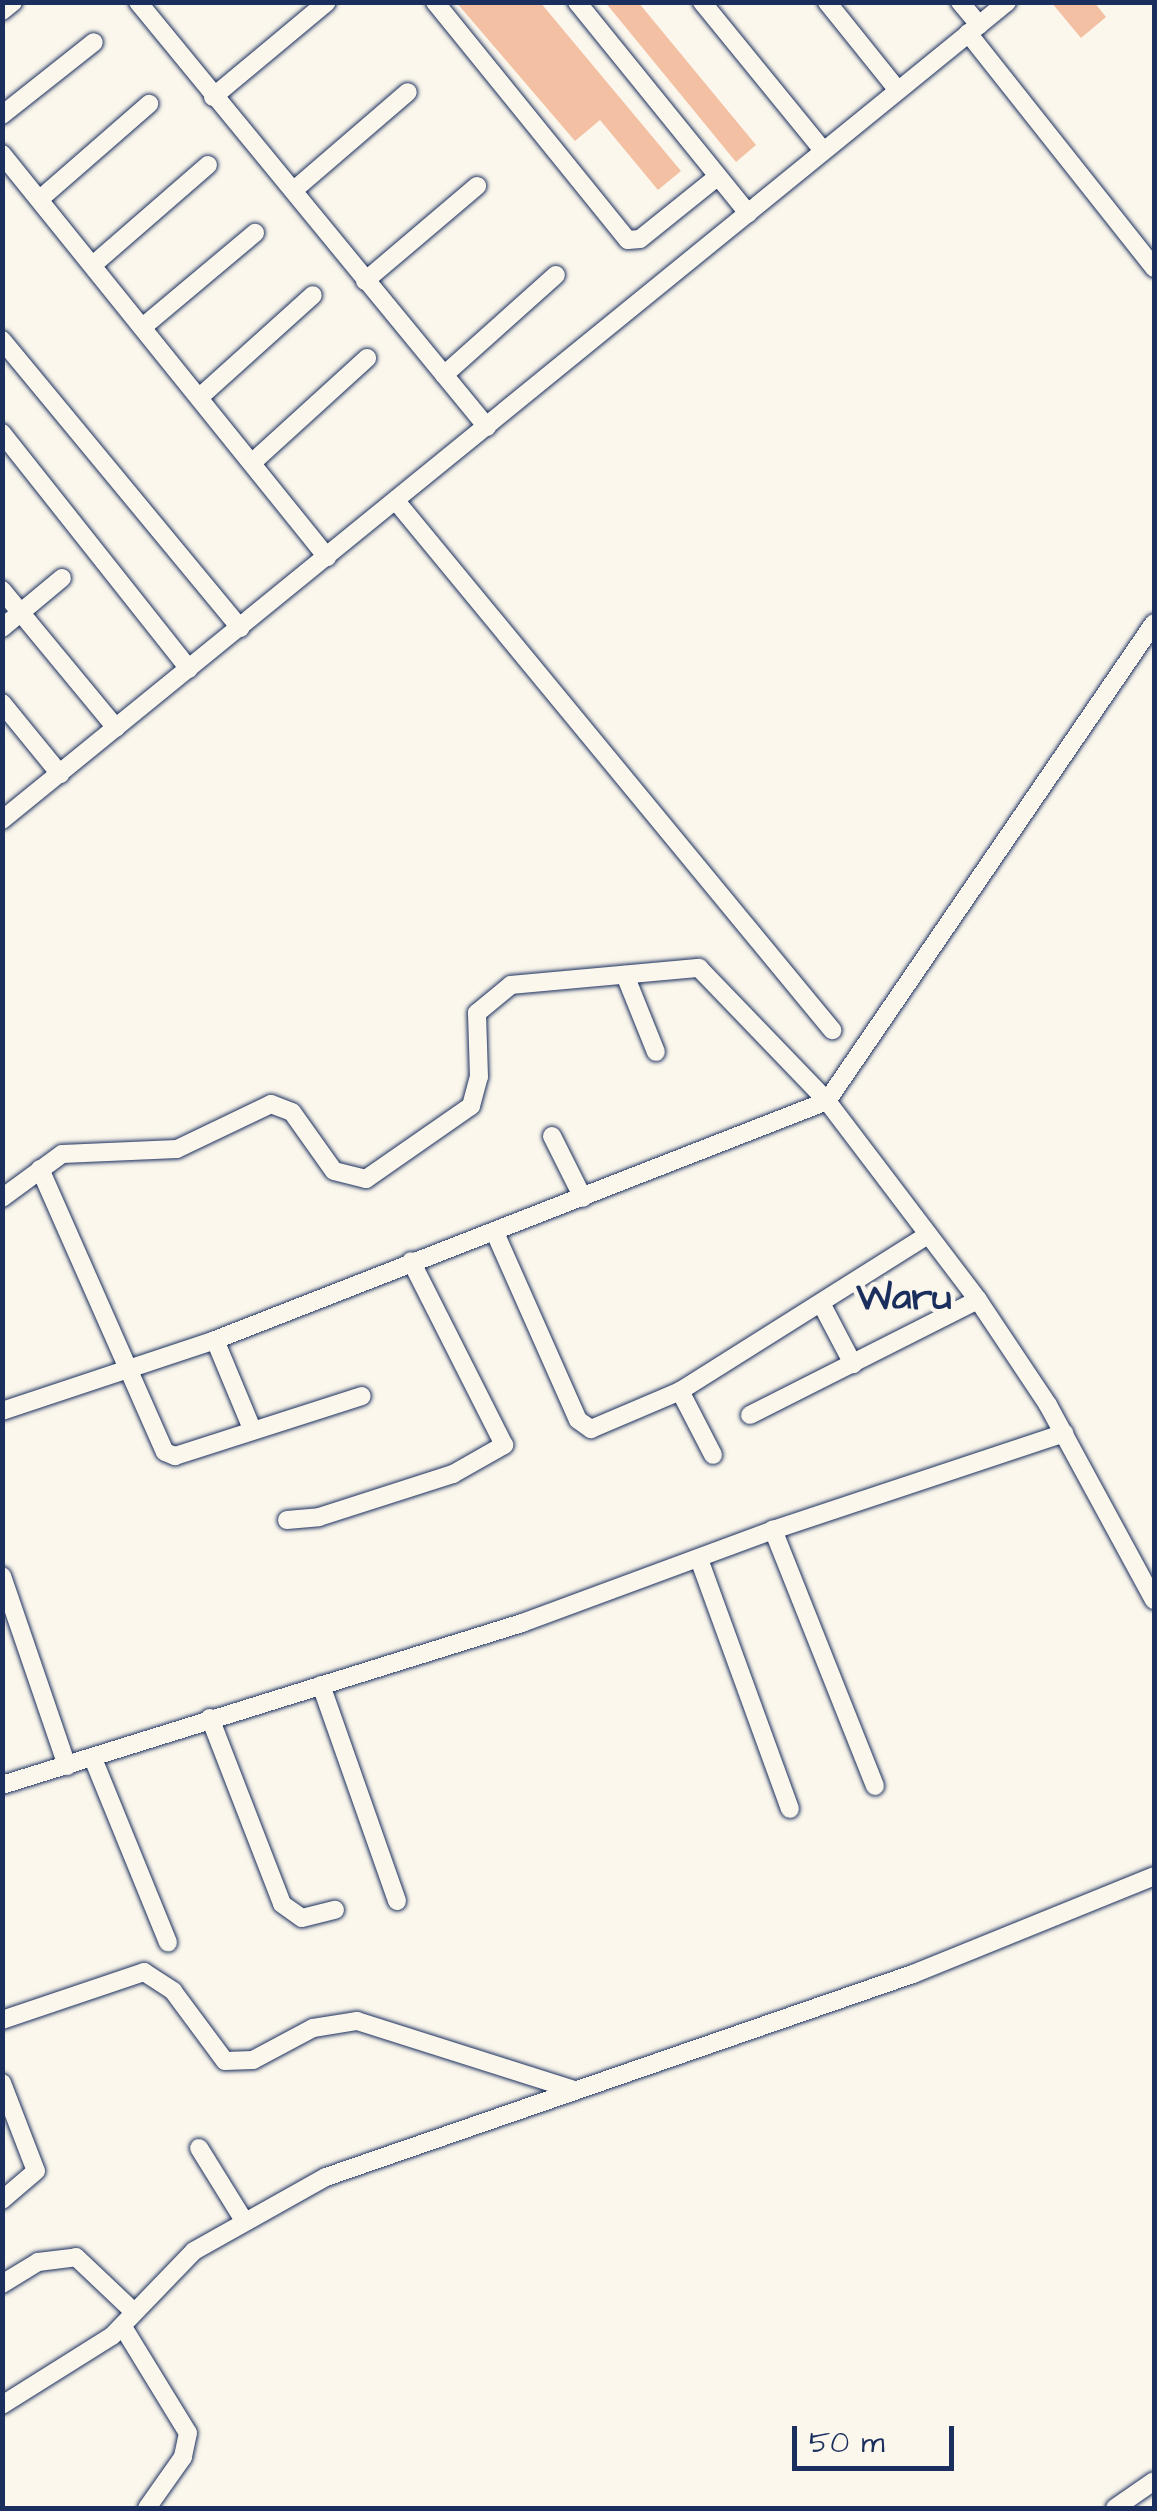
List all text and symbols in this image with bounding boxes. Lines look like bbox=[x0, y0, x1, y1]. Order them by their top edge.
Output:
district label: Waru bbox=[856, 1276, 952, 1322]
scale bar bbox=[797, 2406, 960, 2468]
text: 50 m bbox=[809, 2422, 885, 2464]

